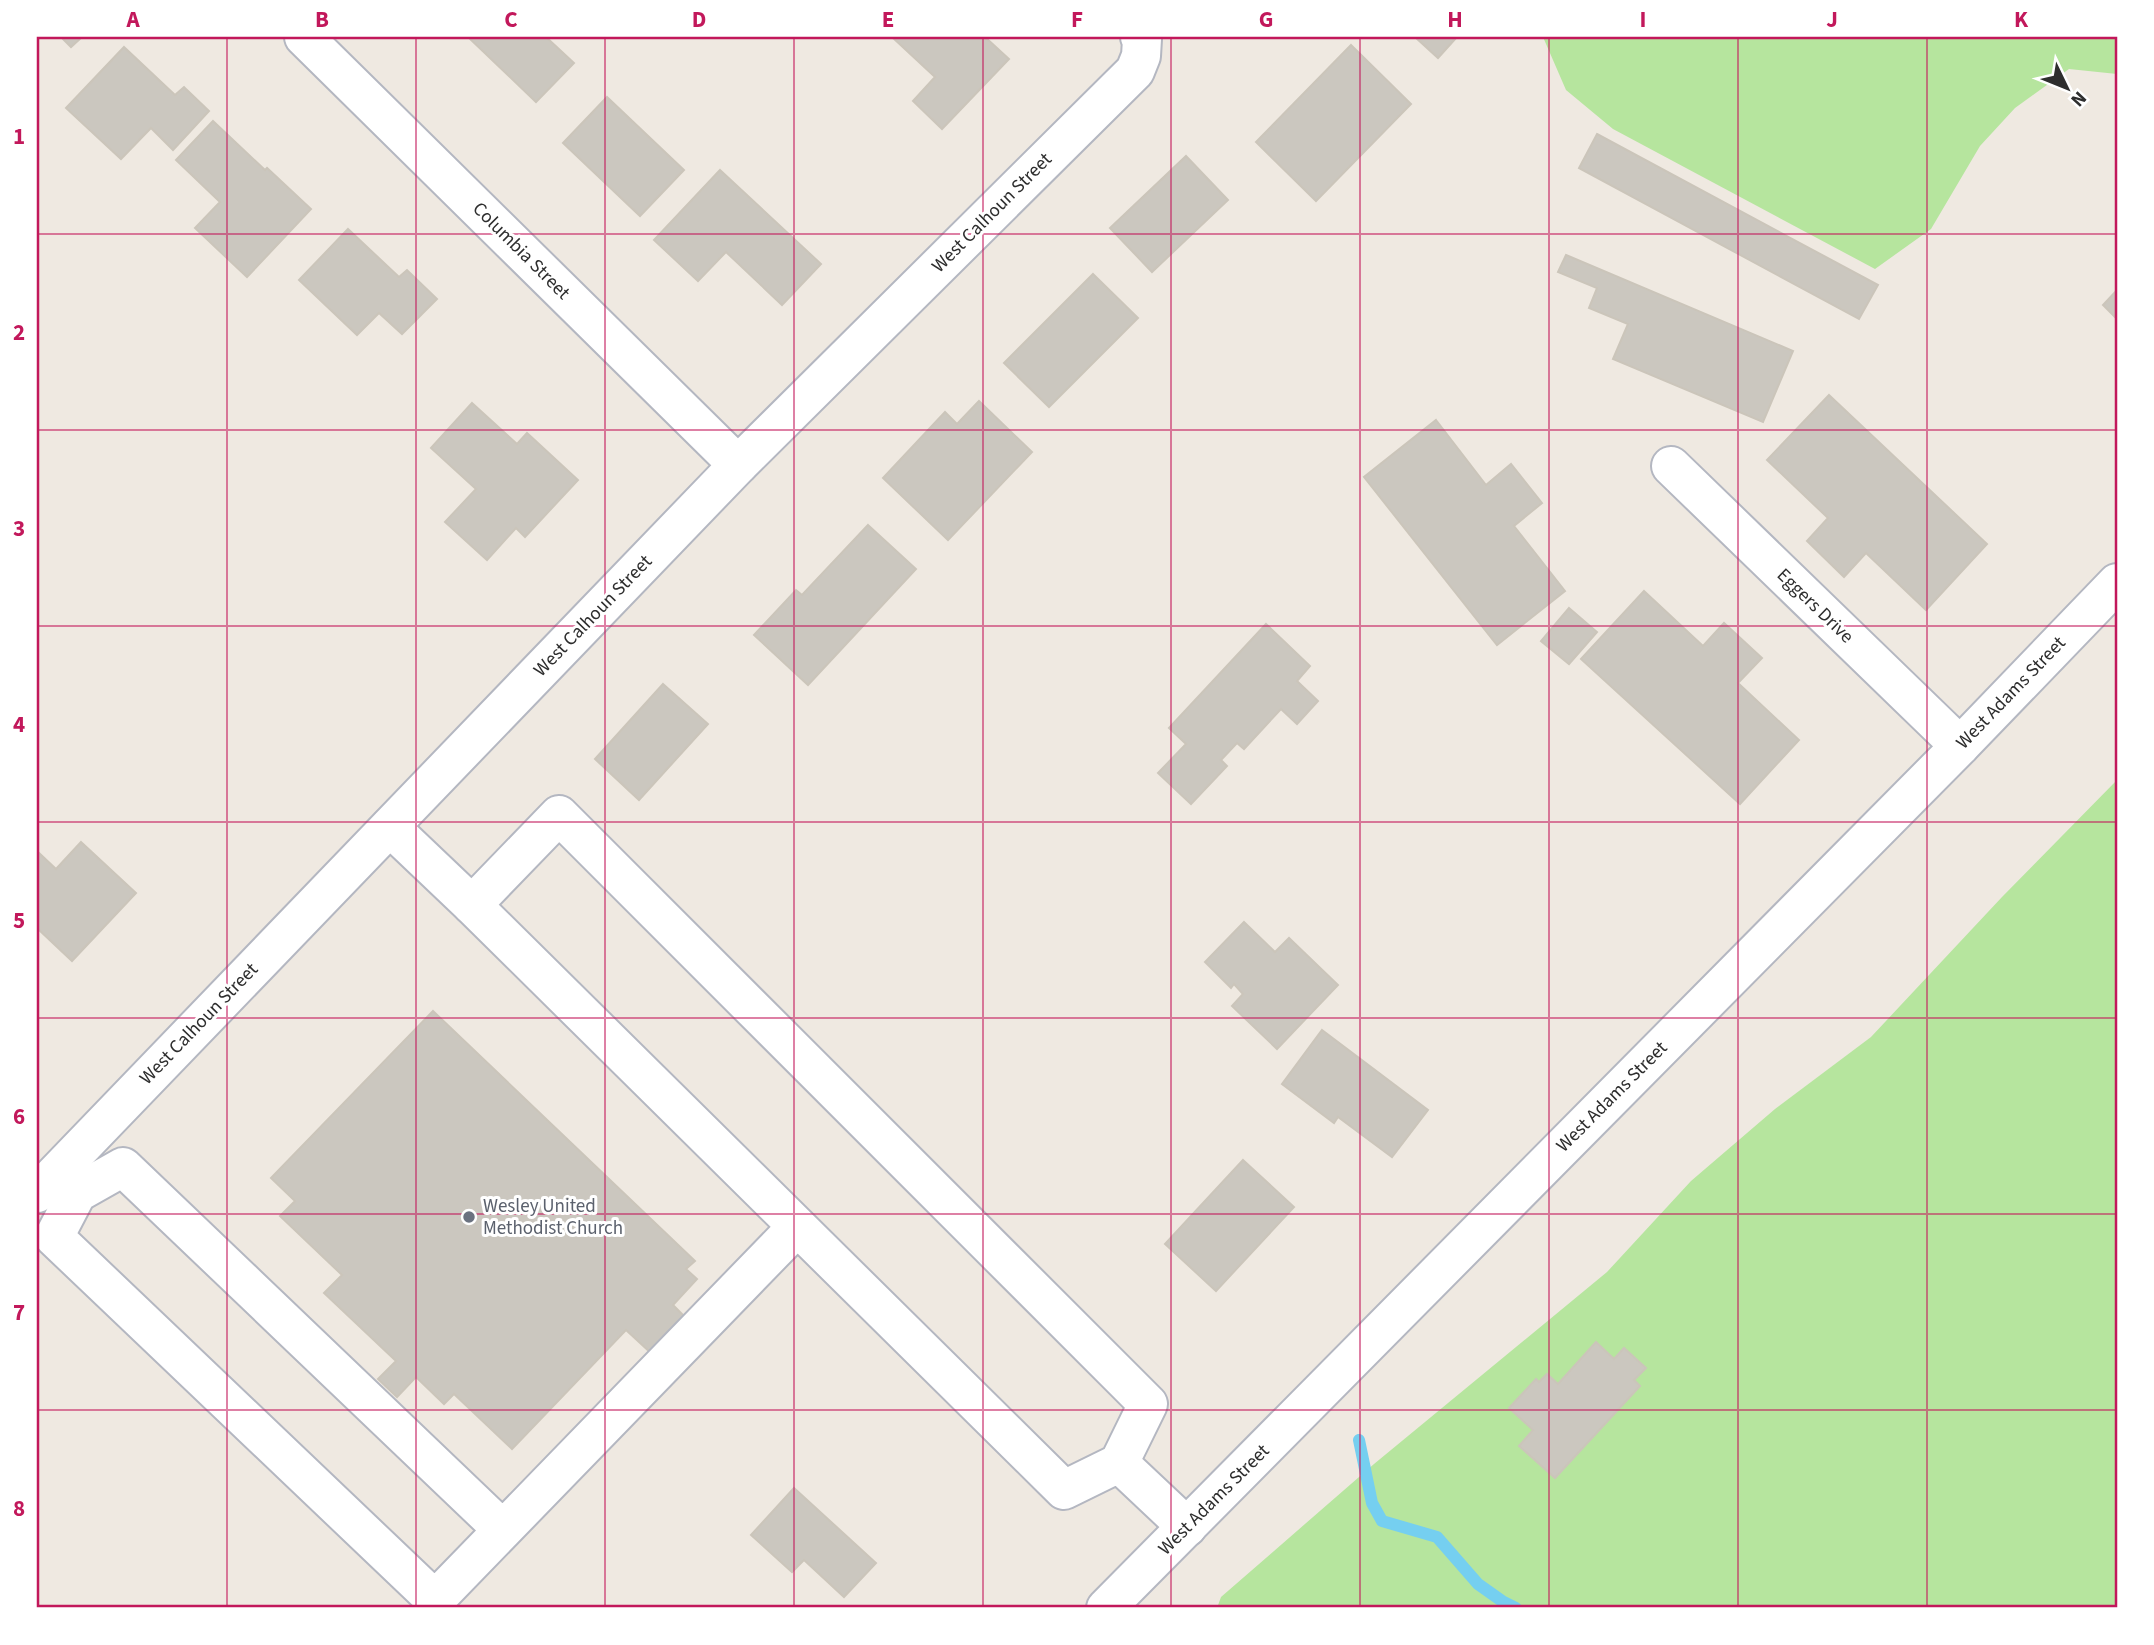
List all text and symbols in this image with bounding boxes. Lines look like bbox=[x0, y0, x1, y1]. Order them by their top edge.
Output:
text: A bbox=[125, 3, 140, 36]
text: B bbox=[315, 3, 329, 36]
text: C bbox=[504, 3, 518, 36]
text: D bbox=[692, 3, 706, 36]
text: E bbox=[882, 3, 894, 36]
text: F bbox=[1071, 3, 1083, 36]
text: G bbox=[1259, 3, 1273, 36]
text: H bbox=[1447, 3, 1463, 36]
text: I bbox=[1640, 3, 1646, 36]
text: J bbox=[1826, 3, 1838, 36]
text: K bbox=[2014, 3, 2029, 36]
north arrow bbox=[2032, 52, 2102, 122]
text: N bbox=[2064, 85, 2093, 112]
text: 1 bbox=[13, 120, 25, 153]
street label: West Calhoun Street bbox=[926, 146, 1059, 279]
street label: Columbia Street bbox=[466, 196, 576, 306]
text: 2 bbox=[13, 316, 25, 349]
text: 3 bbox=[13, 512, 25, 545]
street label: West Calhoun Street bbox=[528, 549, 659, 683]
street label: Eggers Drive bbox=[1770, 562, 1860, 650]
street label: West Adams Street bbox=[1950, 630, 2072, 756]
text: 4 bbox=[13, 708, 25, 741]
text: 5 bbox=[13, 904, 25, 937]
street label: West Calhoun Street bbox=[134, 957, 265, 1091]
street label: West Adams Street bbox=[1550, 1035, 1674, 1159]
text: 6 bbox=[13, 1100, 25, 1133]
place label: Wesley United Methodist Church bbox=[483, 1193, 623, 1242]
marker: Wesley United Methodist Church bbox=[461, 1209, 477, 1225]
text: 7 bbox=[13, 1296, 25, 1329]
street label: West Adams Street bbox=[1152, 1438, 1276, 1562]
text: 8 bbox=[13, 1492, 25, 1525]

